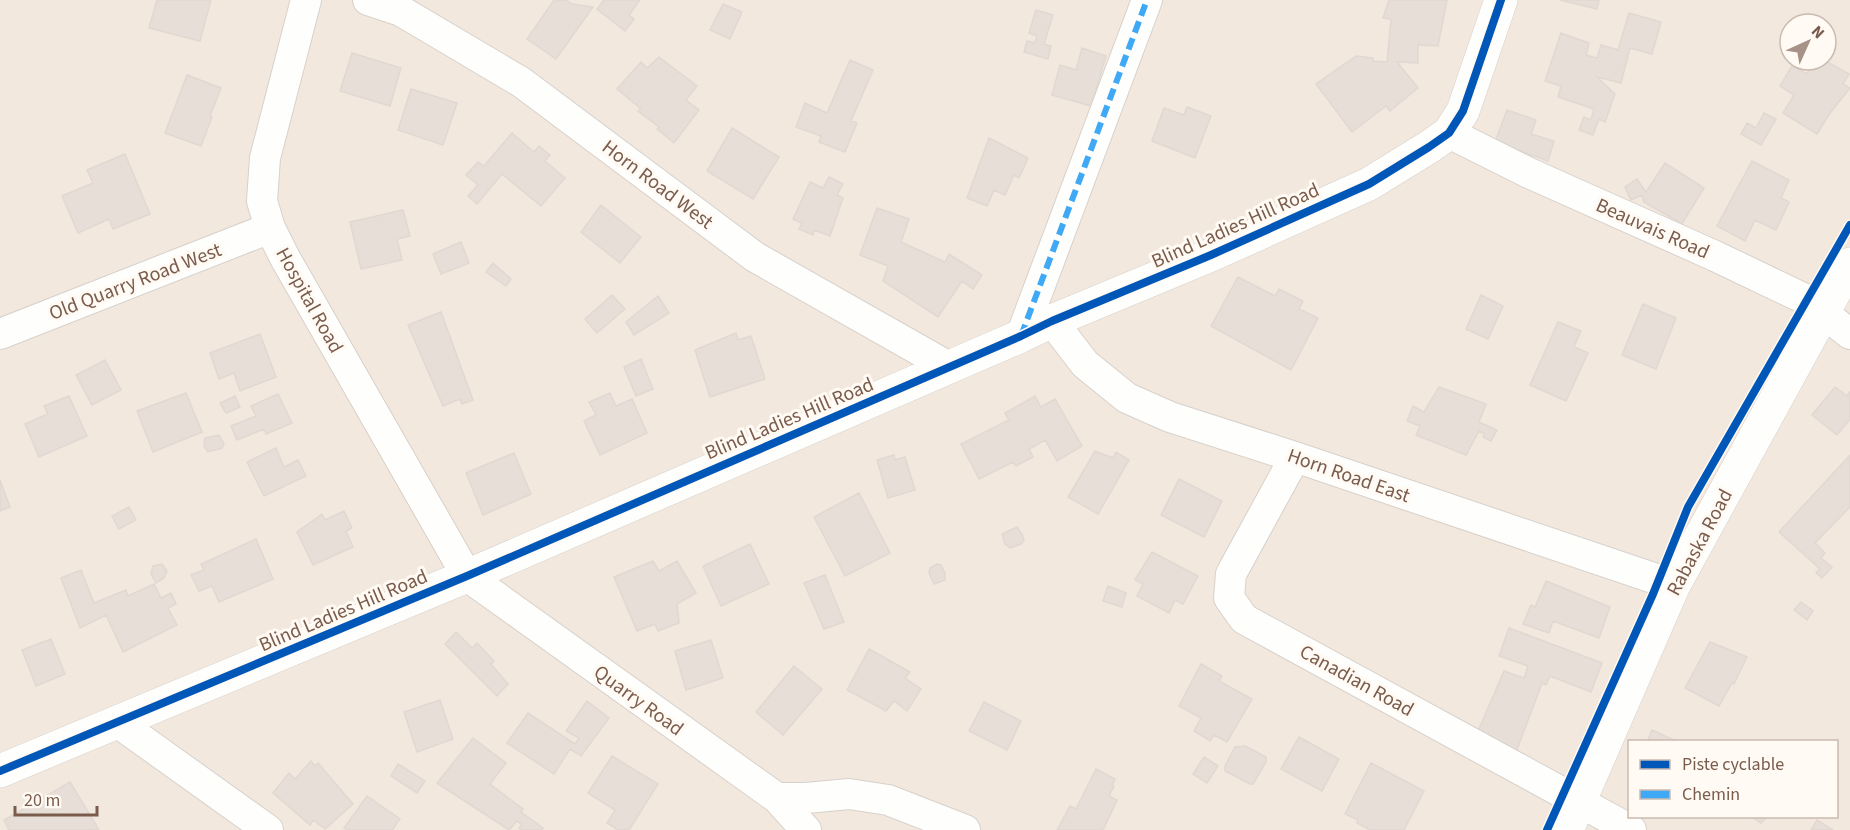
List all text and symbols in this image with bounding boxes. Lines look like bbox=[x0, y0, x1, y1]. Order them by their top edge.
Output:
north arrow bbox=[1778, 12, 1838, 72]
text: N bbox=[1806, 21, 1829, 44]
street label: Horn Road West bbox=[596, 134, 719, 236]
street label: Blind Ladies Hill Road bbox=[1147, 176, 1324, 276]
street label: Beauvais Road bbox=[1591, 191, 1714, 266]
street label: Old Quarry Road West bbox=[45, 236, 226, 328]
street label: Hospital Road bbox=[269, 243, 350, 358]
street label: Blind Ladies Hill Road bbox=[701, 371, 878, 467]
street label: Horn Road East bbox=[1284, 442, 1414, 510]
street label: Rabaska Road bbox=[1660, 484, 1740, 601]
street label: Blind Ladies Hill Road bbox=[255, 563, 432, 659]
street label: Canadian Road bbox=[1294, 638, 1419, 724]
street label: Quarry Road bbox=[588, 659, 689, 743]
legend bbox=[1628, 740, 1838, 818]
text: Piste cyclable bbox=[1682, 752, 1784, 777]
scale bar bbox=[15, 779, 98, 817]
text: Chemin bbox=[1682, 782, 1740, 807]
text: 20 m bbox=[24, 788, 60, 813]

